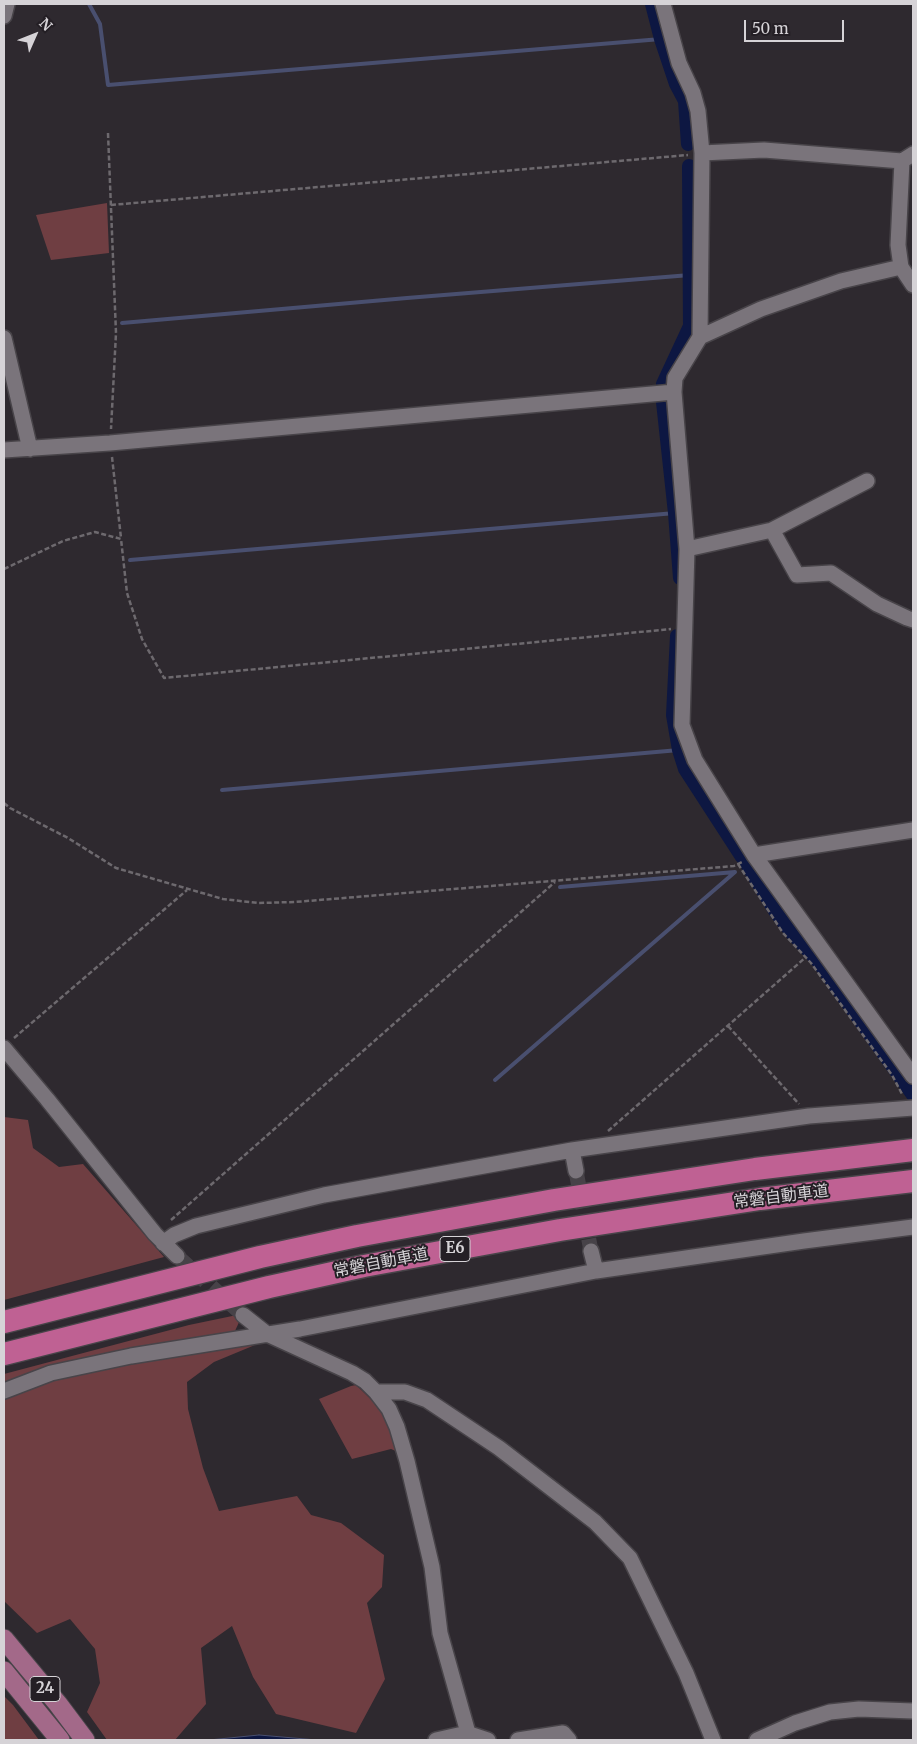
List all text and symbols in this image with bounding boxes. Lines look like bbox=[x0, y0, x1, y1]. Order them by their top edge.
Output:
north arrow bbox=[10, 10, 60, 60]
scale bar bbox=[747, 10, 847, 42]
text: N bbox=[35, 14, 56, 35]
text: 50 m bbox=[752, 19, 789, 38]
street label: 常磐自動車道 bbox=[732, 1182, 830, 1212]
road number: E6 bbox=[440, 1236, 470, 1262]
street label: 常磐自動車道 bbox=[332, 1244, 430, 1282]
road number: 24 bbox=[30, 1676, 60, 1702]

